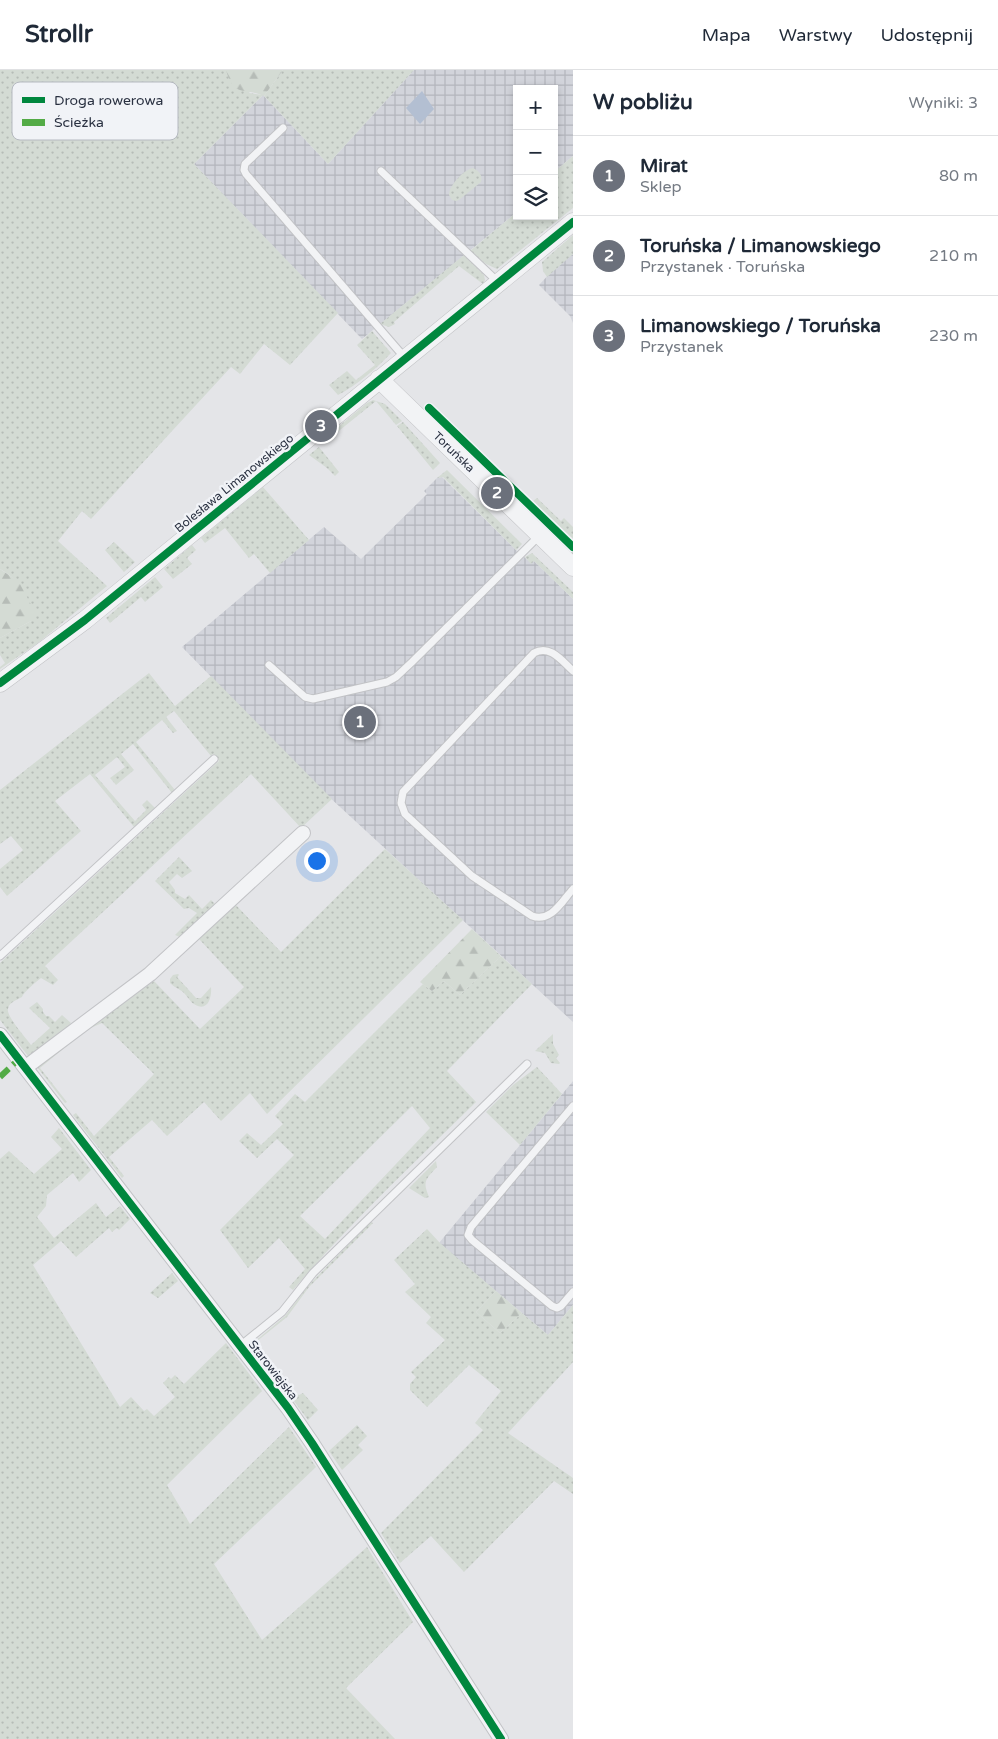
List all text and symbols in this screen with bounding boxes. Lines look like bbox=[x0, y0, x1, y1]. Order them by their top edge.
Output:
text: Strollr bbox=[25, 20, 93, 49]
text: Mapa bbox=[702, 24, 751, 46]
text: Warstwy bbox=[779, 24, 852, 46]
text: Udostępnij bbox=[880, 24, 973, 46]
legend bbox=[12, 82, 178, 140]
map controls bbox=[513, 85, 558, 220]
button: + bbox=[513, 85, 558, 130]
text: W pobliżu bbox=[593, 90, 693, 115]
text: Droga rowerowa bbox=[54, 92, 163, 109]
text: Wyniki: 3 bbox=[909, 93, 978, 113]
text: Ścieżka bbox=[54, 114, 104, 131]
button: − bbox=[513, 130, 558, 175]
text: Mirat bbox=[640, 155, 688, 177]
text: 1 bbox=[604, 166, 614, 186]
text: 80 m bbox=[939, 166, 978, 186]
button: layers bbox=[513, 175, 558, 220]
text: Sklep bbox=[640, 177, 682, 197]
text: Toruńska / Limanowskiego bbox=[640, 235, 881, 257]
text: 2 bbox=[604, 246, 614, 266]
text: 210 m bbox=[929, 246, 978, 266]
text: Przystanek · Toruńska bbox=[640, 257, 805, 277]
text: Limanowskiego / Toruńska bbox=[640, 315, 881, 337]
text: 3 bbox=[604, 326, 614, 346]
text: 230 m bbox=[929, 326, 978, 346]
text: Przystanek bbox=[640, 337, 724, 357]
pin: 3 bbox=[305, 407, 337, 445]
street label: Toruńska bbox=[430, 429, 478, 475]
street label: Bolesława Limanowskiego bbox=[172, 431, 296, 535]
pin: 2 bbox=[481, 474, 513, 512]
pin: 1 bbox=[344, 703, 376, 741]
your location bbox=[304, 848, 330, 874]
street label: Starowiejska bbox=[246, 1338, 300, 1402]

